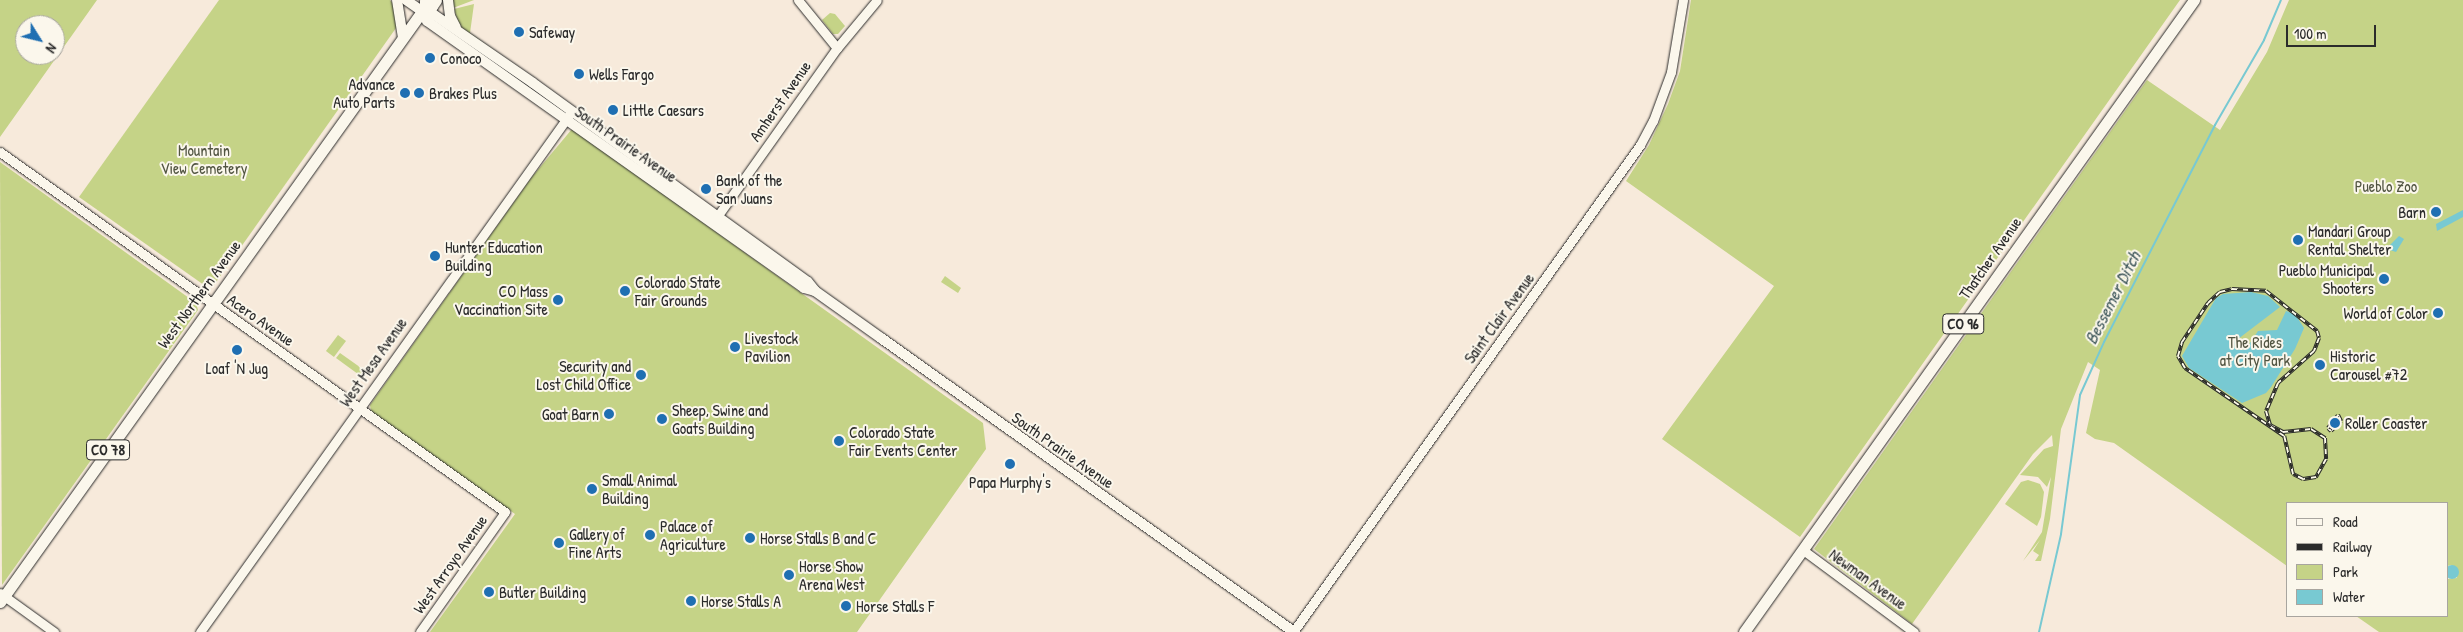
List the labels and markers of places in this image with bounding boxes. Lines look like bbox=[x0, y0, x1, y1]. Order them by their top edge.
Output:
place label: Safeway bbox=[529, 22, 575, 42]
marker: Safeway bbox=[513, 26, 525, 38]
place label: Conoco bbox=[440, 48, 482, 68]
marker: Conoco bbox=[424, 52, 436, 64]
place label: Wells Fargo bbox=[589, 64, 654, 84]
marker: Wells Fargo bbox=[573, 68, 585, 80]
place label: Advance Auto Parts bbox=[333, 74, 395, 112]
place label: Brakes Plus bbox=[429, 83, 497, 103]
marker: Advance Auto Parts bbox=[399, 87, 411, 99]
marker: Brakes Plus bbox=[413, 87, 425, 99]
place label: Little Caesars bbox=[623, 100, 704, 120]
marker: Little Caesars bbox=[607, 104, 619, 116]
place label: Bank of the San Juans bbox=[716, 170, 782, 208]
marker: Bank of the San Juans bbox=[700, 183, 712, 195]
place label: Barn bbox=[2398, 202, 2426, 222]
marker: Barn bbox=[2430, 206, 2442, 218]
place label: Mandari Group Rental Shelter bbox=[2308, 221, 2391, 259]
marker: Mandari Group Rental Shelter bbox=[2292, 234, 2304, 246]
place label: Hunter Education Building bbox=[445, 237, 543, 275]
marker: Hunter Education Building bbox=[429, 250, 441, 262]
place label: Pueblo Municipal Shooters bbox=[2279, 260, 2374, 298]
place label: Colorado State Fair Grounds bbox=[635, 272, 721, 310]
marker: Pueblo Municipal Shooters bbox=[2378, 273, 2390, 285]
place label: CO Mass Vaccination Site bbox=[454, 281, 548, 319]
marker: Colorado State Fair Grounds bbox=[619, 285, 631, 297]
marker: CO Mass Vaccination Site bbox=[552, 294, 564, 306]
place label: World of Color bbox=[2343, 303, 2428, 323]
marker: World of Color bbox=[2432, 307, 2444, 319]
place label: Livestock Pavilion bbox=[745, 328, 798, 366]
marker: Livestock Pavilion bbox=[729, 341, 741, 353]
marker: Loaf 'N Jug bbox=[231, 344, 243, 356]
place label: Historic Carousel #72 bbox=[2330, 346, 2407, 384]
place label: Security and Lost Child Office bbox=[537, 356, 631, 394]
place label: Loaf 'N Jug bbox=[206, 358, 268, 378]
marker: Historic Carousel #72 bbox=[2314, 359, 2326, 371]
marker: Security and Lost Child Office bbox=[635, 369, 647, 381]
place label: Sheep, Swine and Goats Building bbox=[672, 400, 768, 438]
place label: Goat Barn bbox=[542, 404, 599, 424]
marker: Goat Barn bbox=[603, 408, 615, 420]
marker: Sheep, Swine and Goats Building bbox=[656, 413, 668, 425]
place label: Roller Coaster bbox=[2345, 413, 2427, 433]
marker: Roller Coaster bbox=[2329, 417, 2341, 429]
place label: Colorado State Fair Events Center bbox=[849, 422, 958, 460]
marker: Colorado State Fair Events Center bbox=[833, 435, 845, 447]
marker: Papa Murphy's bbox=[1004, 458, 1016, 470]
place label: Small Animal Building bbox=[602, 470, 677, 508]
place label: Papa Murphy's bbox=[969, 472, 1051, 492]
marker: Small Animal Building bbox=[586, 483, 598, 495]
place label: Palace of Agriculture bbox=[660, 516, 726, 554]
place label: Gallery of Fine Arts bbox=[569, 524, 625, 562]
place label: Horse Stalls B and C bbox=[760, 528, 876, 548]
marker: Palace of Agriculture bbox=[644, 529, 656, 541]
marker: Horse Stalls B and C bbox=[744, 532, 756, 544]
marker: Gallery of Fine Arts bbox=[553, 537, 565, 549]
place label: Horse Show Arena West bbox=[799, 556, 864, 594]
marker: Horse Show Arena West bbox=[783, 569, 795, 581]
place label: Butler Building bbox=[499, 582, 586, 602]
marker: Butler Building bbox=[483, 586, 495, 598]
place label: Horse Stalls A bbox=[701, 591, 781, 611]
marker: Horse Stalls A bbox=[685, 595, 697, 607]
place label: Horse Stalls F bbox=[856, 596, 934, 616]
marker: Horse Stalls F bbox=[840, 600, 852, 612]

